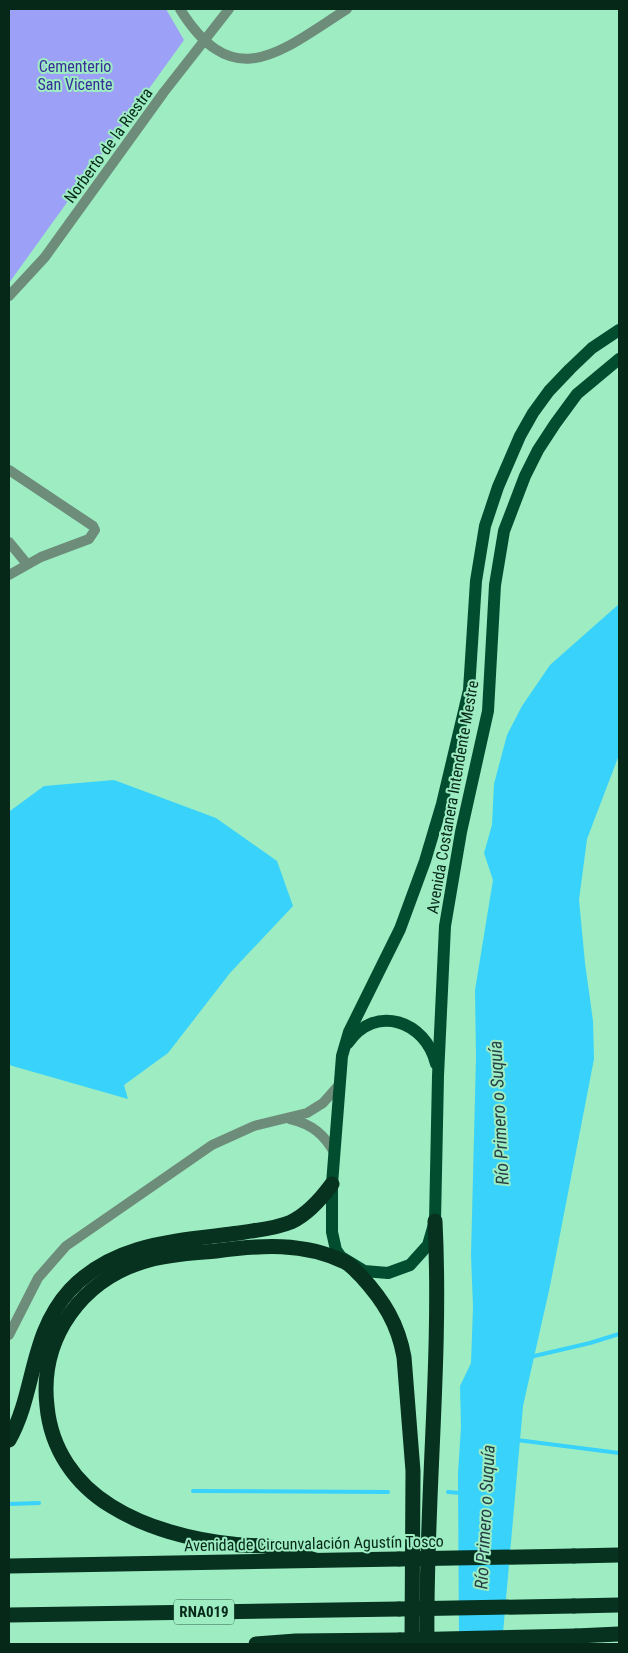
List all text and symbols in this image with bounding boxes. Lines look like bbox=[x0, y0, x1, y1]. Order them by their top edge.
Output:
park label: Cementerio San Vicente bbox=[38, 57, 112, 94]
street label: Norberto de la Riestra bbox=[60, 84, 157, 207]
street label: Avenida Costanera Intendente Mestre bbox=[423, 679, 482, 915]
water label: Río Primero o Suquía bbox=[484, 1040, 513, 1186]
water label: Río Primero o Suquía bbox=[470, 1444, 499, 1590]
street label: Avenida de Circunvalación Agustín Tosco bbox=[184, 1532, 444, 1555]
road number: RNA019 bbox=[174, 1600, 234, 1624]

